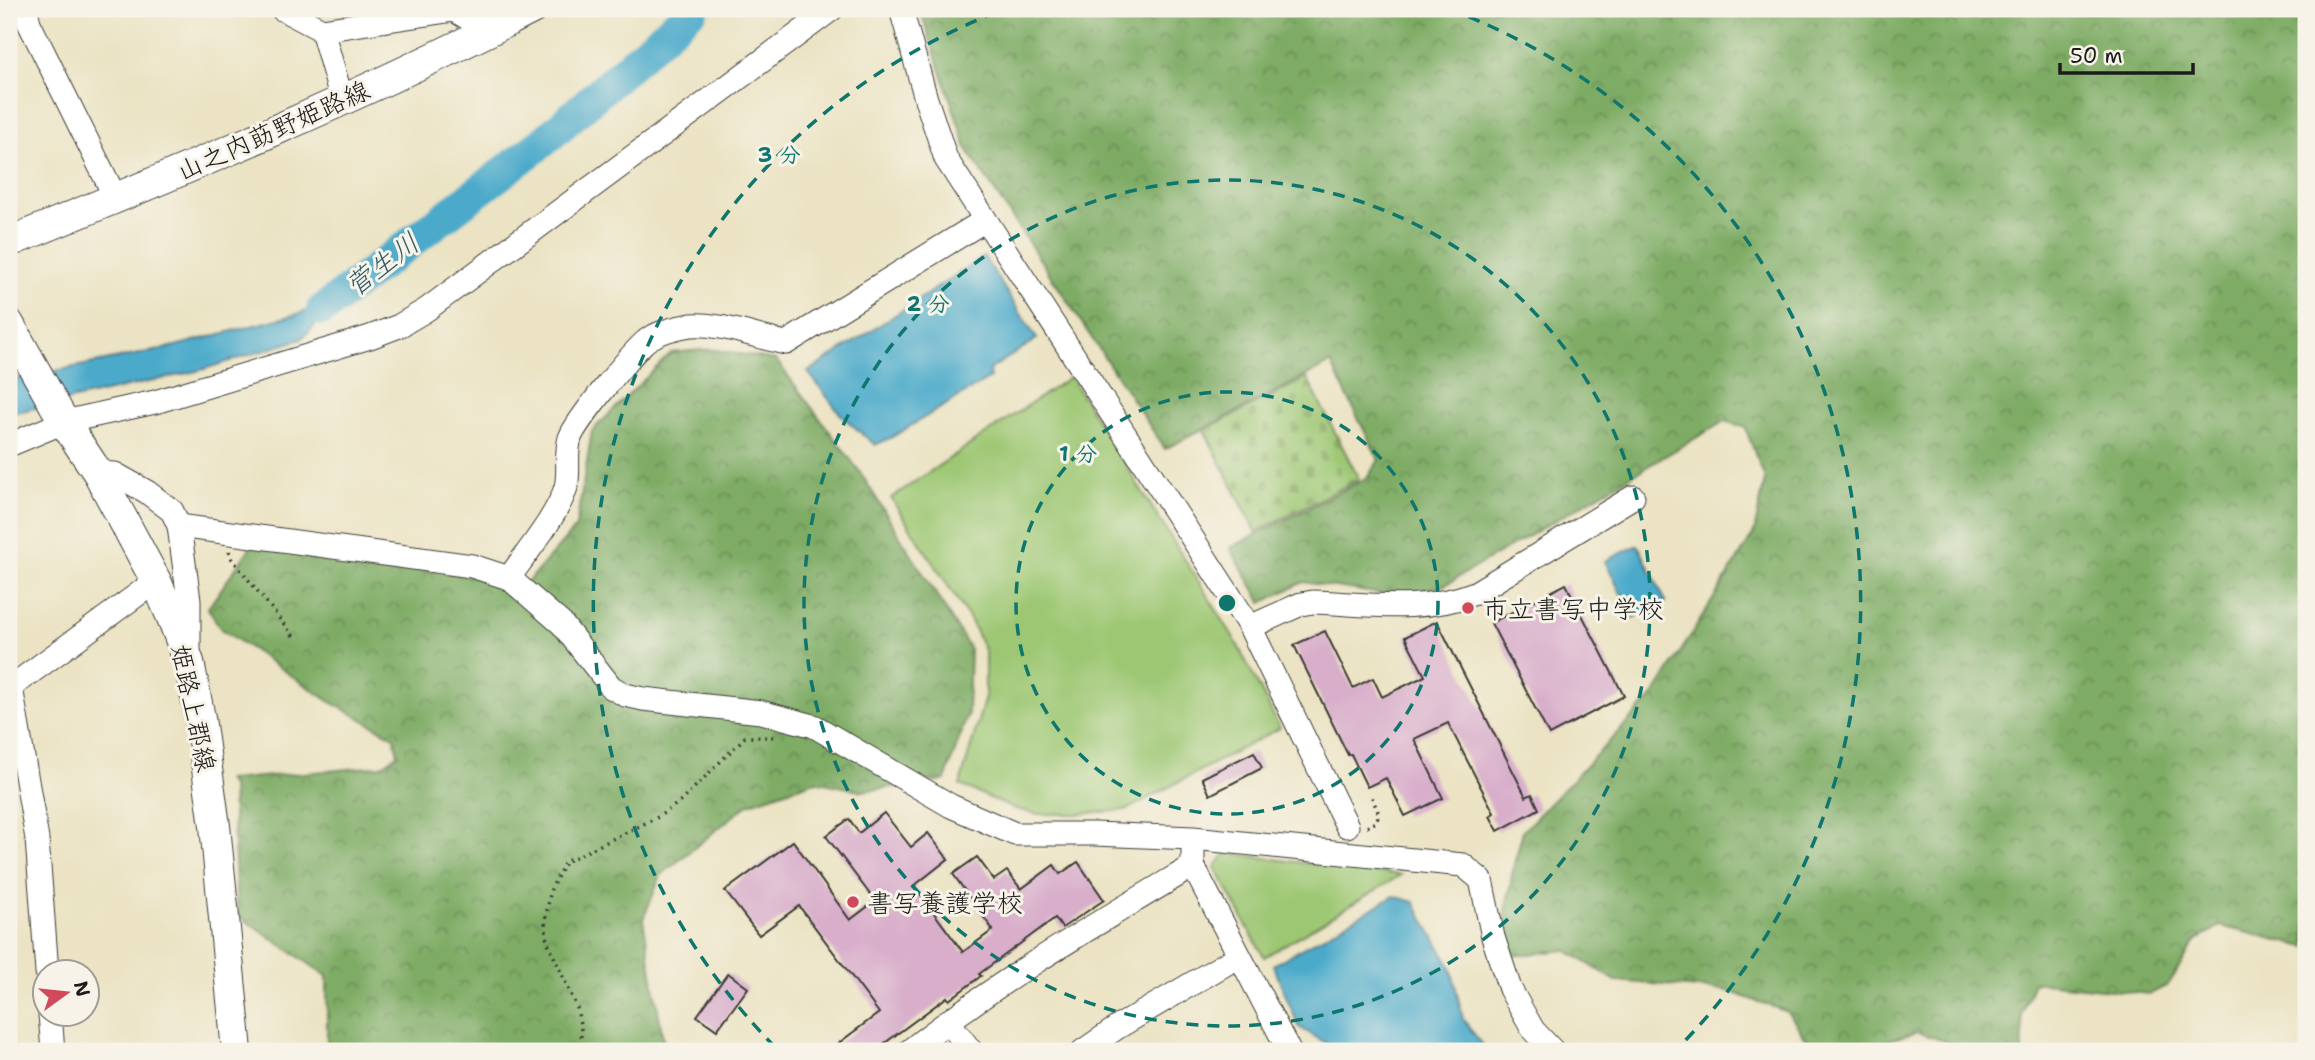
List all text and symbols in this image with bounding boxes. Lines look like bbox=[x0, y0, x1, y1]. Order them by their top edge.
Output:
scale bar bbox=[2060, 32, 2192, 76]
text: 50 m bbox=[2070, 42, 2123, 70]
street label: 山之内莇野姫路線 bbox=[171, 72, 375, 188]
text: 3 分 bbox=[758, 141, 800, 169]
water label: 菅生川 bbox=[337, 224, 427, 304]
text: 2 分 bbox=[907, 290, 949, 318]
text: 1 分 bbox=[1059, 440, 1097, 468]
centre of rings bbox=[1215, 591, 1239, 615]
place label: 市立書写中学校 bbox=[1482, 591, 1664, 626]
marker: 市立書写中学校 bbox=[1460, 600, 1476, 616]
street label: 姫路上郡線 bbox=[163, 641, 225, 775]
place label: 書写養護学校 bbox=[867, 885, 1023, 920]
marker: 書写養護学校 bbox=[845, 894, 861, 910]
north arrow bbox=[32, 958, 102, 1028]
text: N bbox=[68, 978, 96, 999]

